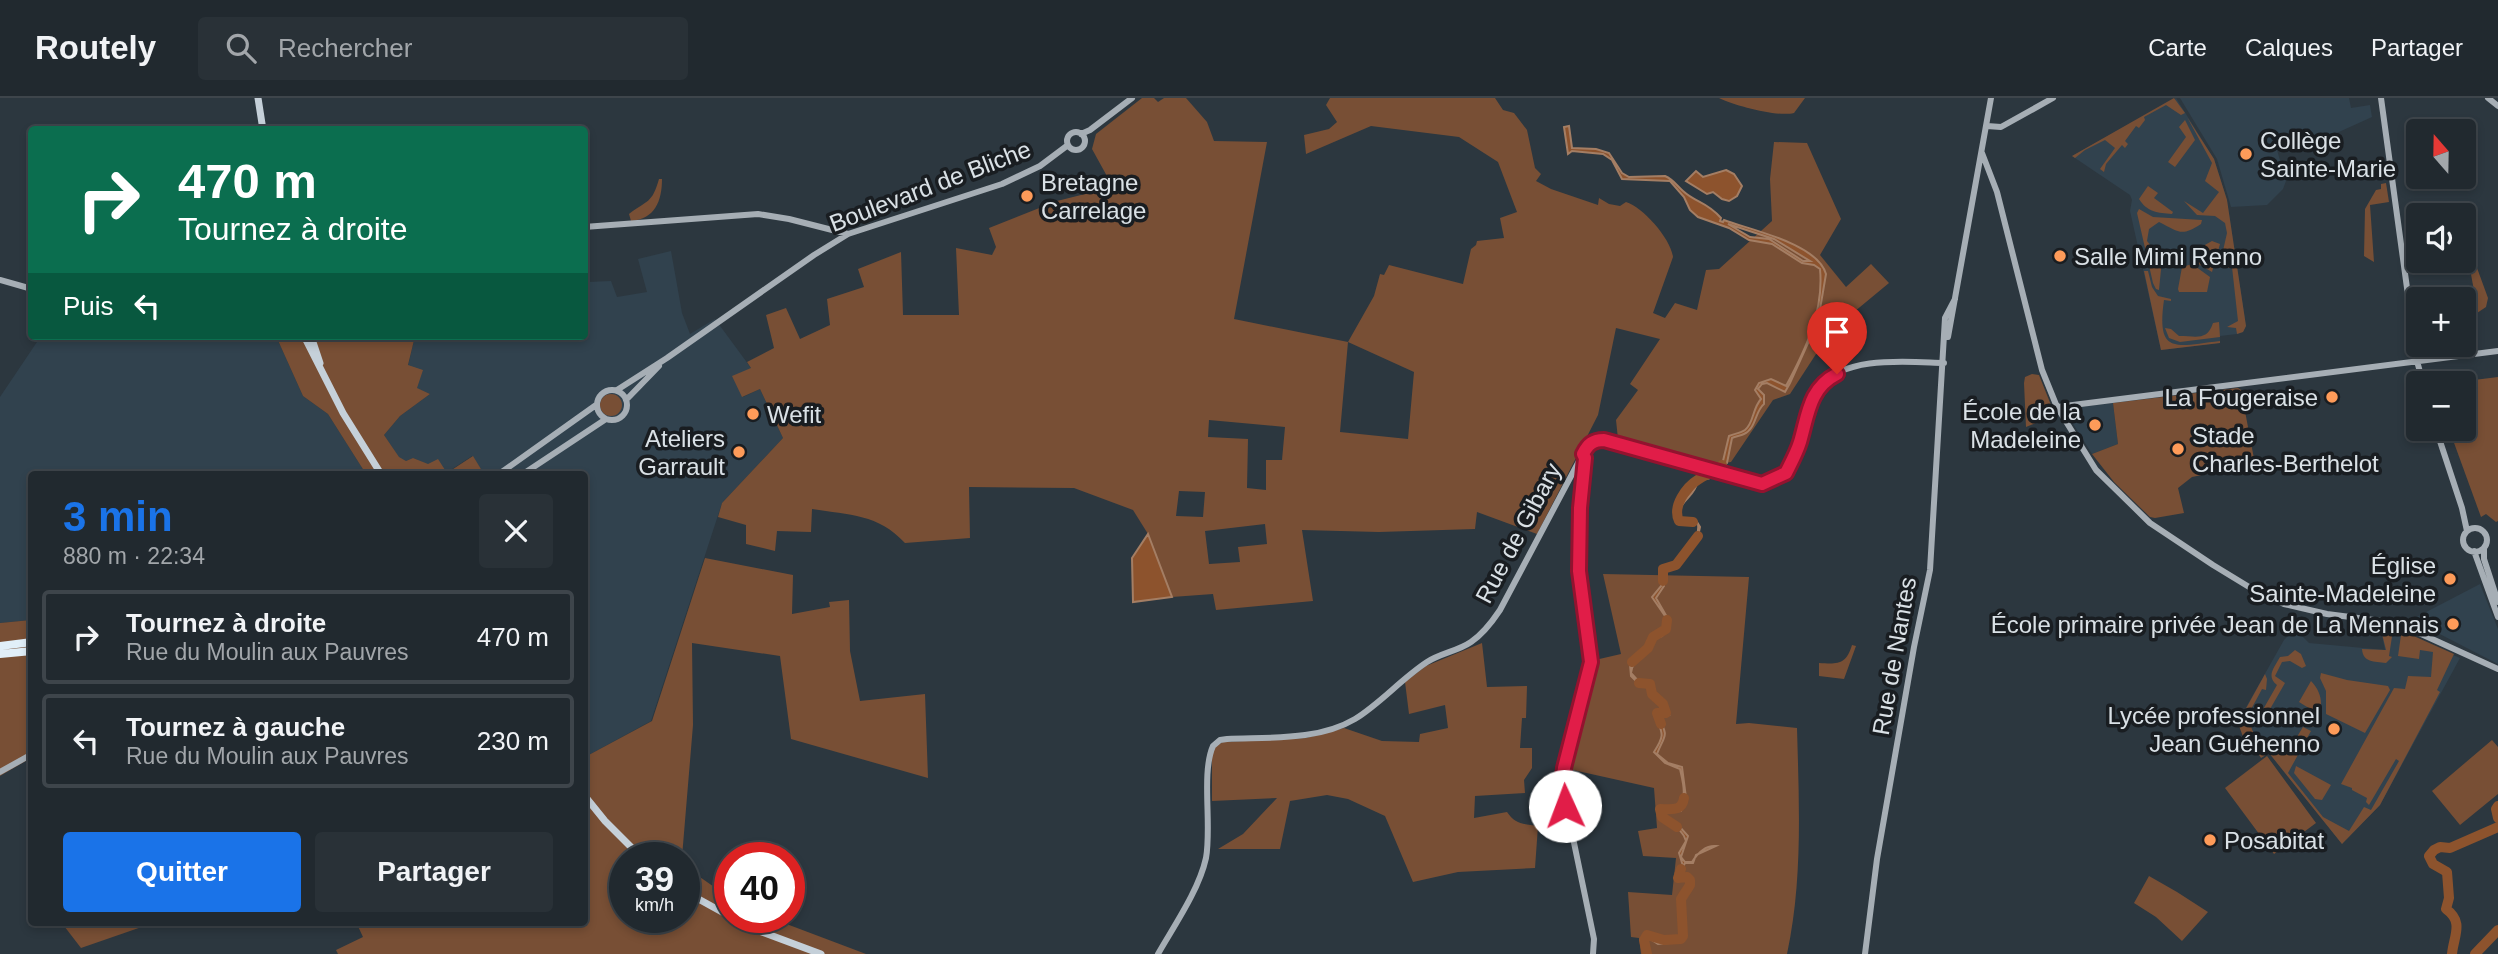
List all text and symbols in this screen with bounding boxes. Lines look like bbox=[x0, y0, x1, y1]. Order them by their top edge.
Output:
search box bbox=[198, 17, 688, 80]
text: Routely bbox=[35, 29, 156, 66]
icon: search bbox=[222, 29, 260, 67]
text: Rechercher bbox=[278, 33, 412, 63]
text: Carte bbox=[2148, 34, 2207, 61]
text: Calques bbox=[2245, 34, 2333, 61]
text: Partager bbox=[2371, 34, 2463, 61]
north arrow bbox=[2406, 119, 2476, 189]
map controls bbox=[2406, 119, 2476, 441]
place label: Collège Sainte-Marie bbox=[2260, 127, 2396, 182]
street label: Boulevard de Bliche bbox=[826, 135, 1034, 237]
marker: Collège Sainte-Marie bbox=[2238, 146, 2254, 162]
icon: right bbox=[63, 154, 154, 245]
text: 470 m bbox=[178, 154, 317, 208]
place label: Bretagne Carrelage bbox=[1041, 169, 1146, 224]
marker: Bretagne Carrelage bbox=[1019, 188, 1035, 204]
button: sound bbox=[2406, 203, 2476, 273]
text: Tournez à droite bbox=[178, 211, 407, 247]
place label: Salle Mimi Renno bbox=[2074, 243, 2262, 270]
marker: Salle Mimi Renno bbox=[2052, 248, 2068, 264]
icon: left bbox=[128, 287, 166, 325]
button: + bbox=[2406, 287, 2476, 357]
text: Puis bbox=[63, 291, 114, 321]
pin bbox=[1807, 302, 1867, 374]
icon: arrive bbox=[1818, 313, 1856, 351]
button: − bbox=[2406, 371, 2476, 441]
place label: La Fougeraise bbox=[2165, 384, 2318, 411]
marker: La Fougeraise bbox=[2324, 389, 2340, 405]
place label: École de la Madeleine bbox=[1962, 398, 2082, 453]
place label: Wefit bbox=[767, 401, 822, 428]
marker: Wefit bbox=[745, 406, 761, 422]
marker: École de la Madeleine bbox=[2087, 417, 2103, 433]
place label: Stade Charles-Berthelot bbox=[2192, 422, 2379, 477]
place label: Ateliers Garrault bbox=[638, 425, 725, 480]
marker: Stade Charles-Berthelot bbox=[2170, 441, 2186, 457]
marker: Ateliers Garrault bbox=[731, 444, 747, 460]
street label: Rue de Gibary bbox=[1470, 458, 1566, 608]
text: 3 min bbox=[63, 493, 173, 540]
button: close bbox=[479, 494, 553, 568]
text: 880 m · 22:34 bbox=[63, 543, 205, 569]
place label: Église Sainte-Madeleine bbox=[2249, 552, 2436, 607]
marker: Église Sainte-Madeleine bbox=[2442, 571, 2458, 587]
street label: Rue de Nantes bbox=[1867, 575, 1921, 737]
text: Tournez à droite bbox=[126, 608, 326, 638]
place label: École primaire privée Jean de La Mennais bbox=[1991, 611, 2439, 638]
marker: École primaire privée Jean de La Mennais bbox=[2445, 616, 2461, 632]
icon: right bbox=[67, 618, 105, 656]
text: 470 m bbox=[477, 622, 549, 652]
text: Rue du Moulin aux Pauvres bbox=[126, 639, 409, 665]
place label: Lycée professionnel Jean Guéhenno bbox=[2107, 702, 2320, 757]
text: Tournez à gauche bbox=[126, 712, 345, 742]
marker: Lycée professionnel Jean Guéhenno bbox=[2326, 721, 2342, 737]
icon: left bbox=[67, 722, 105, 760]
text: 230 m bbox=[477, 726, 549, 756]
text: Rue du Moulin aux Pauvres bbox=[126, 743, 409, 769]
position arrow bbox=[1528, 769, 1602, 843]
place label: Posabitat bbox=[2224, 827, 2324, 854]
button: Quitter bbox=[63, 832, 301, 912]
button: Partager bbox=[315, 832, 553, 912]
marker: Posabitat bbox=[2202, 832, 2218, 848]
speed limit sign: 40 bbox=[714, 842, 805, 933]
text: 39 bbox=[635, 859, 674, 898]
text: km/h bbox=[635, 895, 674, 915]

